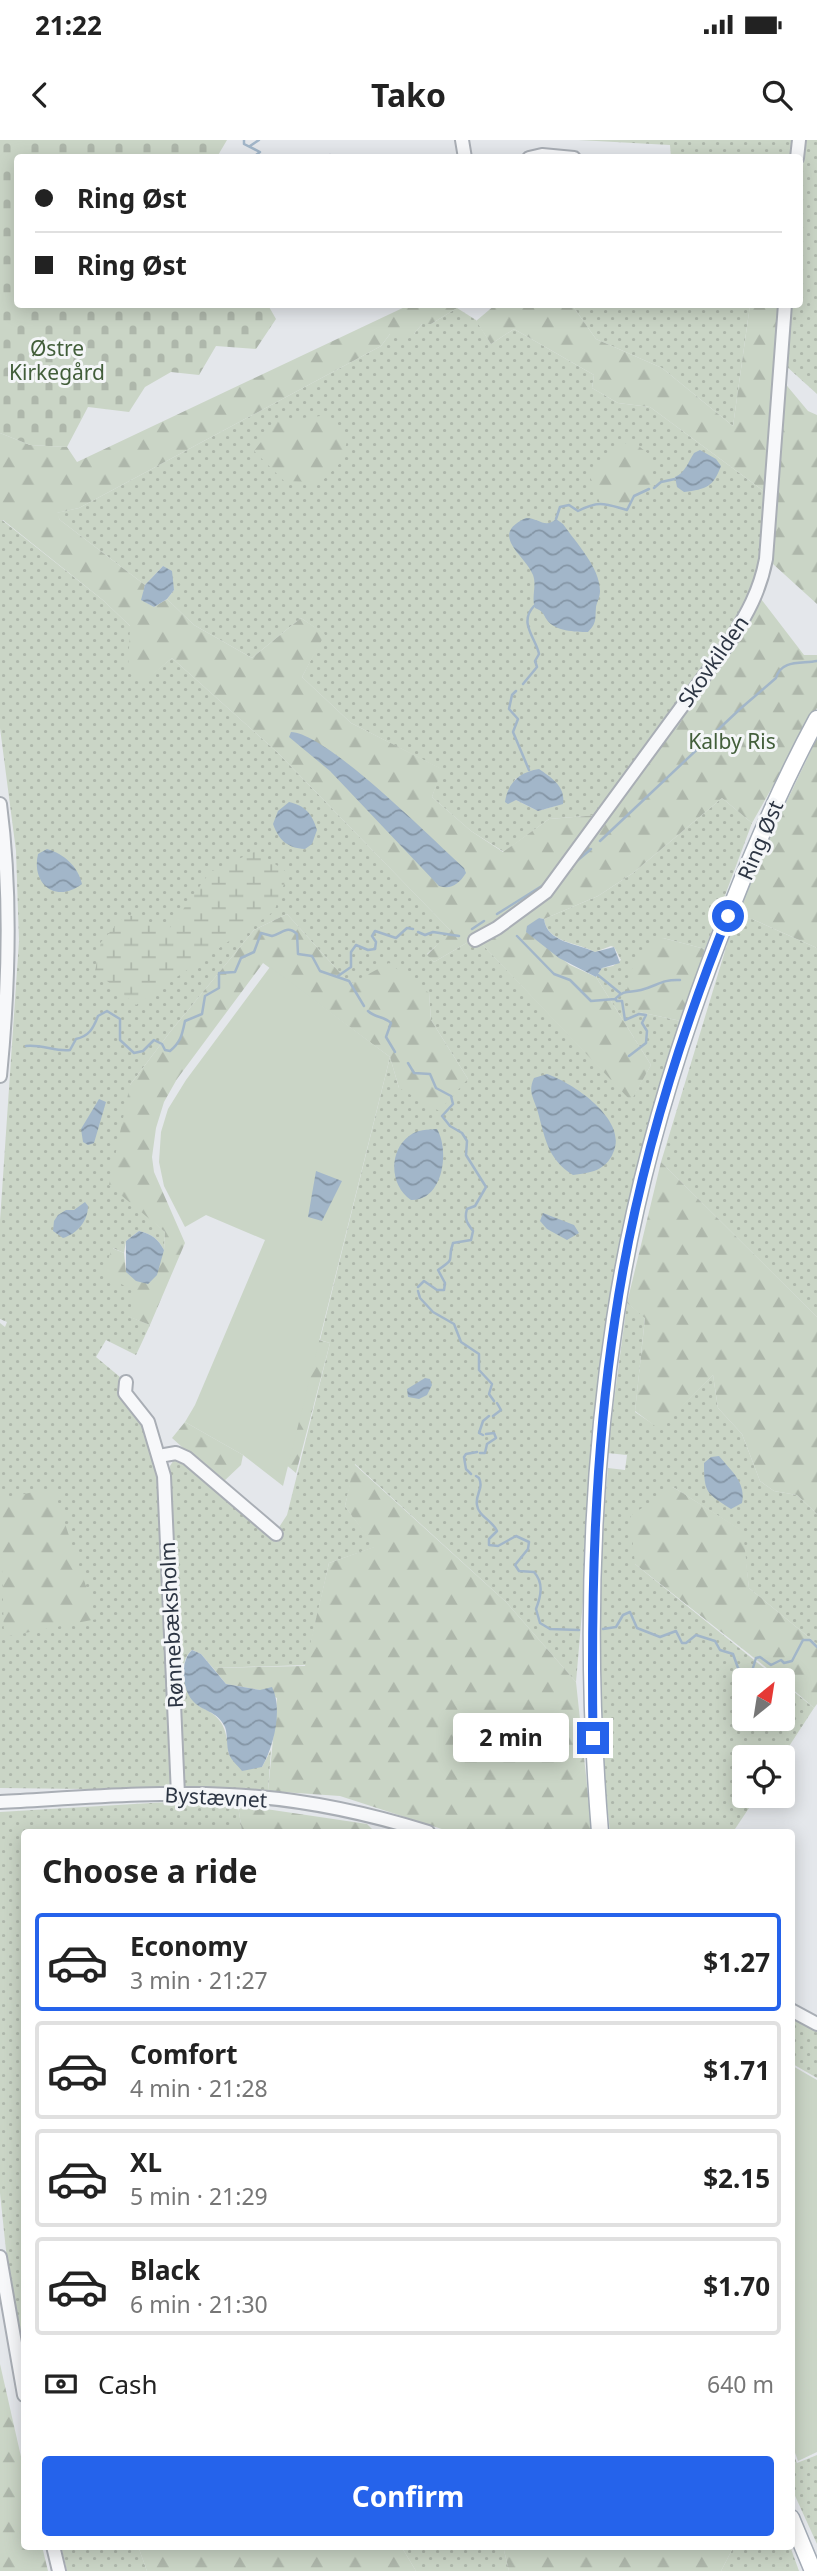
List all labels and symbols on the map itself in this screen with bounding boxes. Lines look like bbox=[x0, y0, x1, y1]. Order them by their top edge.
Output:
park label: Østre Kirkegård bbox=[9, 334, 105, 386]
street label: Skovkilden bbox=[671, 610, 755, 712]
park label: Kalby Ris bbox=[688, 727, 776, 755]
street label: Ring Øst bbox=[731, 796, 789, 884]
route start bbox=[712, 900, 744, 932]
street label: Rønnebæksholm bbox=[153, 1541, 189, 1709]
north arrow bbox=[732, 1668, 794, 1731]
callout: 2 min bbox=[453, 1714, 568, 1762]
route end bbox=[577, 1722, 609, 1754]
street label: Bystævnet bbox=[164, 1780, 268, 1814]

